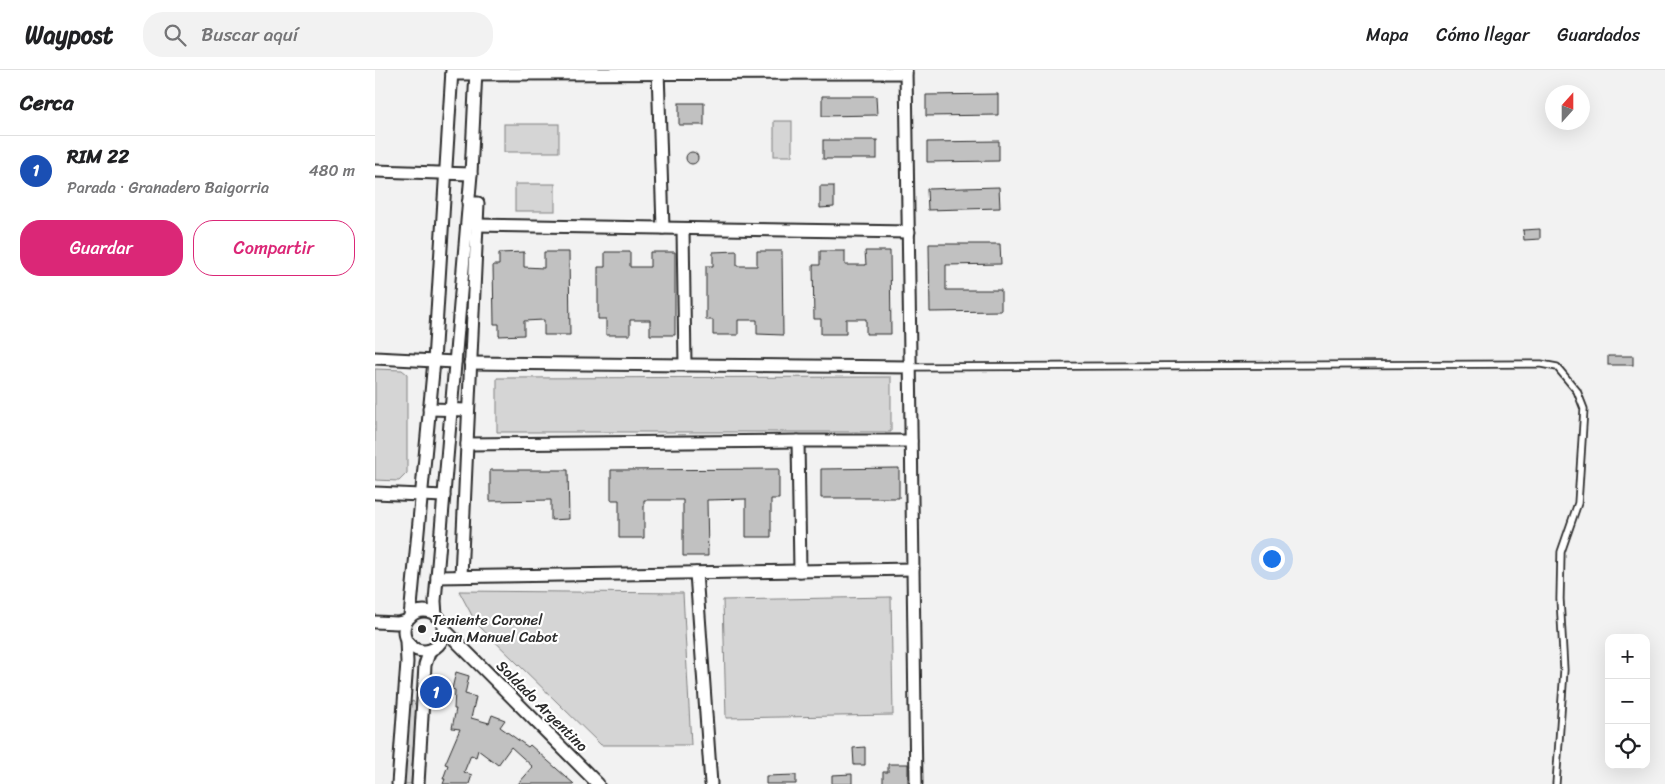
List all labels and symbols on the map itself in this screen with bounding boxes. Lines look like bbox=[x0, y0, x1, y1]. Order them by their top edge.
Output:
north arrow bbox=[1545, 85, 1590, 130]
your location bbox=[1259, 546, 1285, 572]
place label: Teniente Coronel Juan Manuel Cabot bbox=[431, 607, 559, 650]
marker: Teniente Coronel Juan Manuel Cabot bbox=[416, 623, 428, 635]
street label: Soldado Argentino bbox=[490, 654, 595, 759]
pin: 1 bbox=[420, 673, 452, 711]

